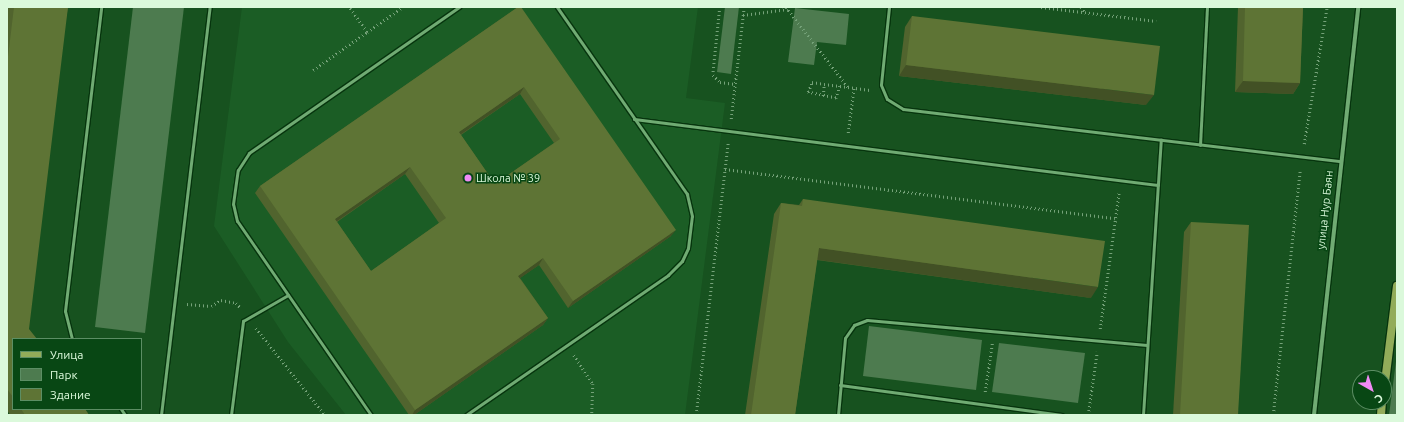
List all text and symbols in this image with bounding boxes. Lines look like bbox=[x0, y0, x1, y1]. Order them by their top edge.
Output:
street label: улица Нур Баян bbox=[1314, 170, 1336, 250]
place label: Школа № 39 bbox=[476, 171, 540, 185]
marker: Школа № 39 bbox=[463, 173, 473, 183]
legend bbox=[12, 338, 142, 410]
text: Улица bbox=[50, 348, 83, 361]
text: Парк bbox=[50, 368, 78, 381]
north arrow bbox=[1352, 370, 1392, 410]
text: Здание bbox=[50, 388, 91, 401]
text: С bbox=[1372, 392, 1385, 405]

